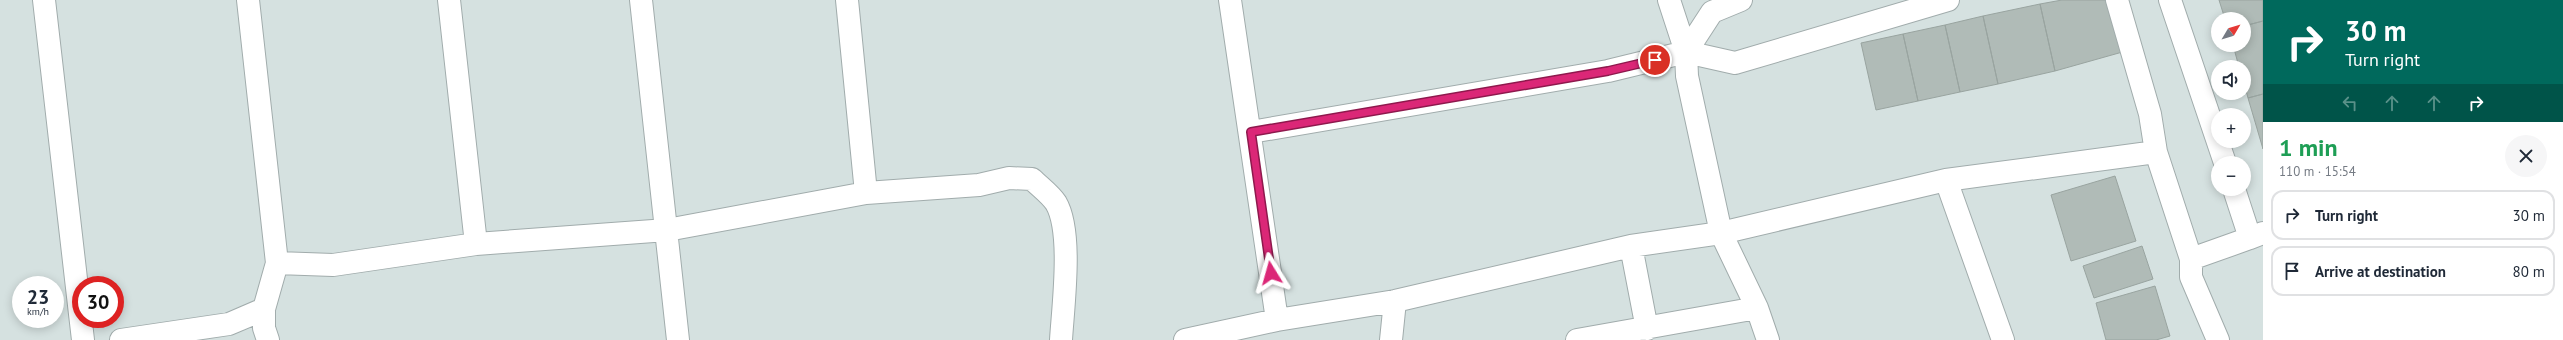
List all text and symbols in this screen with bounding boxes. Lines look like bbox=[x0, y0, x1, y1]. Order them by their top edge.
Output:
north arrow bbox=[2211, 12, 2251, 52]
map controls bbox=[2211, 12, 2251, 196]
text: 30 m bbox=[2345, 12, 2406, 49]
icon: right bbox=[2279, 16, 2331, 68]
pin bbox=[1638, 43, 1672, 77]
text: Turn right bbox=[2345, 48, 2420, 71]
icon: arrive bbox=[1644, 49, 1666, 71]
button: sound bbox=[2211, 60, 2251, 100]
icon: left bbox=[2339, 92, 2361, 114]
icon: ahead bbox=[2381, 92, 2403, 114]
icon: ahead bbox=[2423, 92, 2445, 114]
icon: right bbox=[2465, 92, 2487, 114]
button: + bbox=[2211, 108, 2251, 148]
text: 1 min bbox=[2279, 132, 2338, 163]
button: close bbox=[2505, 135, 2547, 177]
button: − bbox=[2211, 156, 2251, 196]
text: 110 m · 15:54 bbox=[2279, 163, 2356, 180]
icon: right bbox=[2281, 204, 2303, 226]
text: Turn right bbox=[2315, 206, 2378, 225]
text: 30 m bbox=[2512, 206, 2545, 225]
position arrow bbox=[1250, 252, 1292, 294]
icon: arrive bbox=[2281, 260, 2303, 282]
text: Arrive at destination bbox=[2315, 262, 2446, 281]
text: 80 m bbox=[2512, 262, 2545, 281]
speed limit sign: 30 bbox=[72, 276, 124, 328]
text: 23 bbox=[27, 284, 49, 310]
text: km/h bbox=[27, 305, 49, 318]

